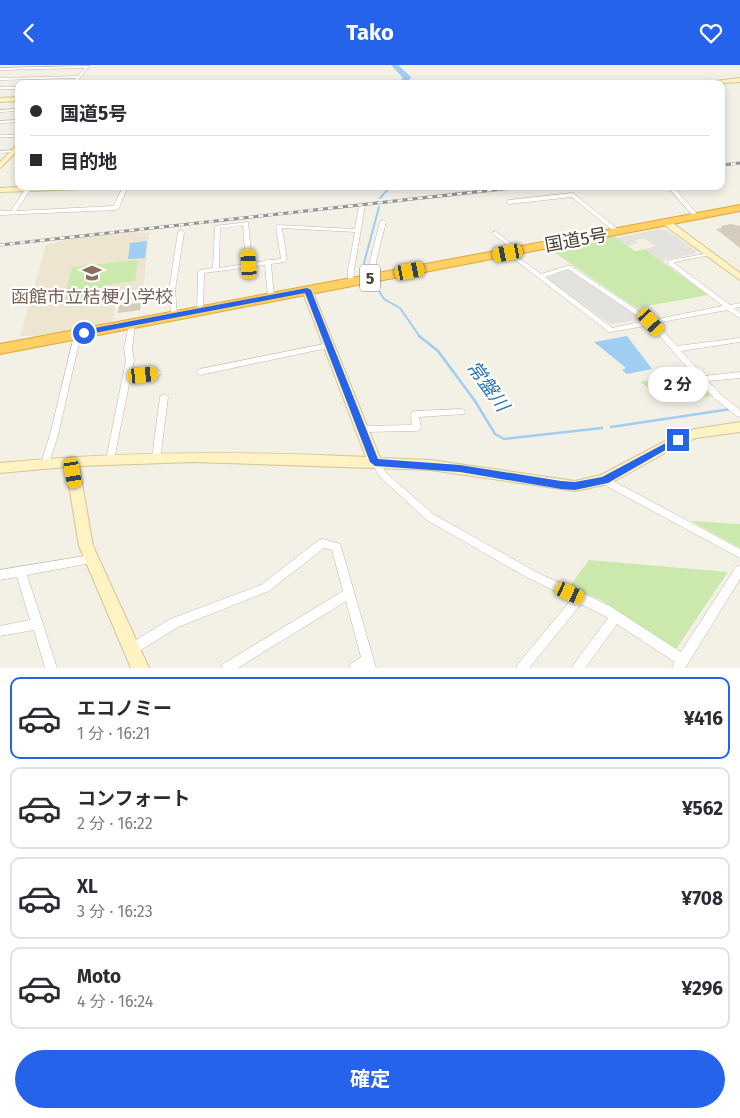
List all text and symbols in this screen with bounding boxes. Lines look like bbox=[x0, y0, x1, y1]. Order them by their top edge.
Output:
icon: back bbox=[15, 19, 43, 47]
text: Tako bbox=[346, 19, 394, 46]
icon: heart bbox=[697, 19, 725, 47]
text: 国道5号 bbox=[60, 102, 127, 125]
text: 目的地 bbox=[60, 150, 117, 173]
street label: 国道5号 bbox=[543, 224, 609, 256]
car bbox=[491, 243, 524, 263]
car bbox=[240, 249, 257, 279]
car bbox=[393, 261, 426, 281]
school or university icon: 函館市立桔梗小学校 bbox=[81, 262, 103, 284]
road number: 5 bbox=[360, 265, 380, 292]
place label: 函館市立桔梗小学校 bbox=[11, 286, 173, 308]
car bbox=[635, 306, 666, 338]
route start bbox=[73, 322, 95, 344]
water label: 常盤川 bbox=[462, 356, 515, 417]
car bbox=[127, 366, 158, 384]
callout: 2 分 bbox=[648, 367, 708, 403]
text: 2 分 bbox=[664, 375, 692, 394]
route end bbox=[667, 429, 689, 451]
car bbox=[63, 457, 82, 489]
car bbox=[553, 580, 586, 606]
icon: car bbox=[17, 696, 62, 741]
text: エコノミー bbox=[77, 697, 172, 720]
text: ¥416 bbox=[684, 707, 723, 730]
text: 1 分 · 16:21 bbox=[77, 724, 150, 743]
icon: car bbox=[17, 786, 62, 831]
text: コンフォート bbox=[77, 787, 190, 810]
text: ¥562 bbox=[682, 797, 723, 820]
text: 2 分 · 16:22 bbox=[77, 814, 153, 833]
text: XL bbox=[77, 875, 98, 898]
icon: car bbox=[17, 876, 62, 921]
text: ¥708 bbox=[681, 887, 723, 910]
text: 3 分 · 16:23 bbox=[77, 902, 153, 921]
text: Moto bbox=[77, 965, 121, 988]
icon: car bbox=[17, 966, 62, 1011]
text: ¥296 bbox=[682, 977, 723, 1000]
text: 4 分 · 16:24 bbox=[77, 992, 153, 1011]
button: 確定 bbox=[15, 1050, 725, 1108]

